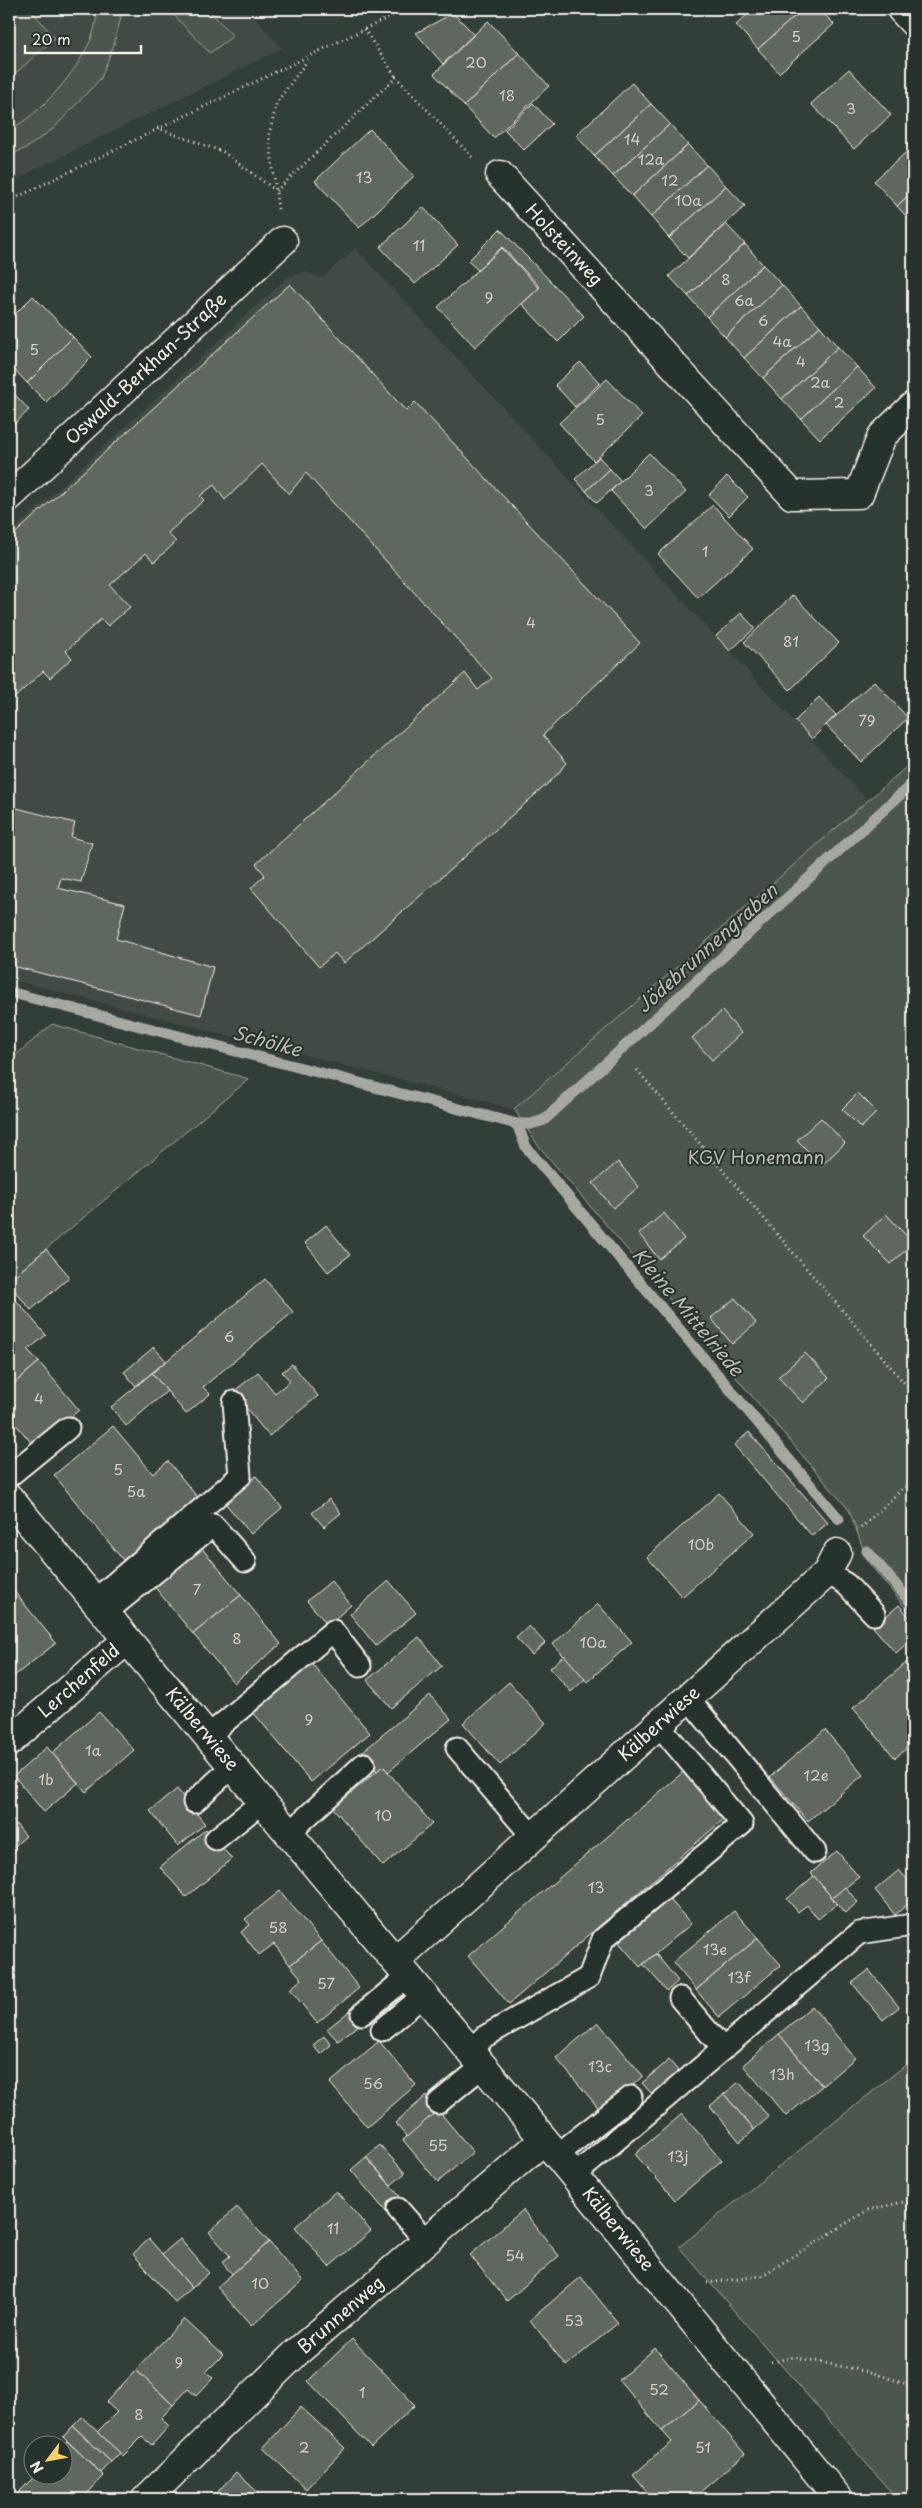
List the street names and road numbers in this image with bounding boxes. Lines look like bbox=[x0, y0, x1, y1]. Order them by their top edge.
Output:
street label: Holsteinweg bbox=[520, 197, 610, 291]
street label: Oswald-Berkhan-Straße bbox=[58, 286, 232, 450]
street label: Lerchenfeld bbox=[31, 1637, 125, 1723]
street label: Kälberwiese bbox=[611, 1679, 705, 1767]
street label: Kälberwiese bbox=[160, 1680, 246, 1776]
street label: Kälberwiese bbox=[577, 2180, 662, 2276]
street label: Brunnenweg bbox=[291, 2268, 389, 2359]

